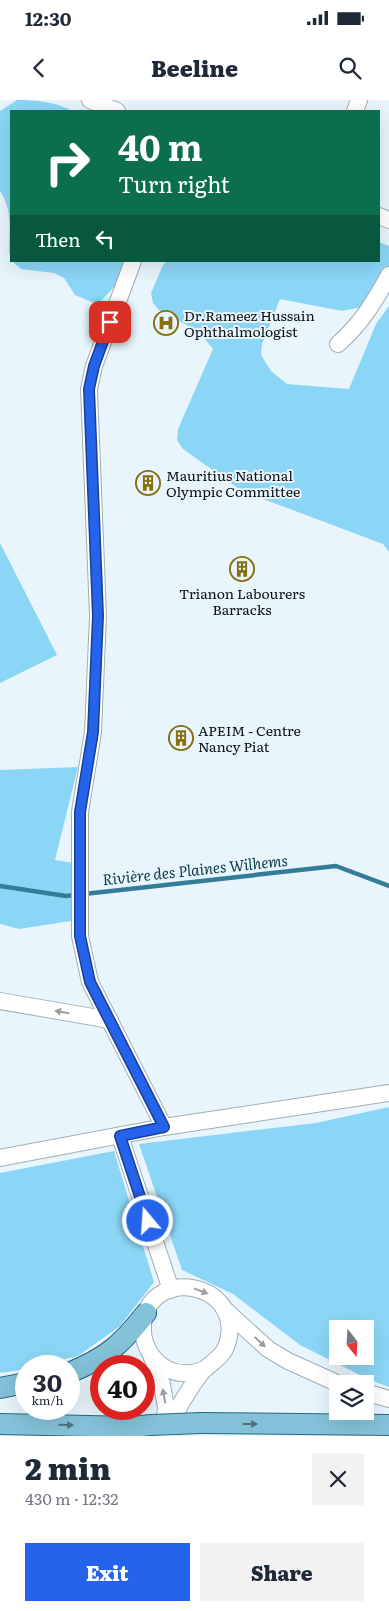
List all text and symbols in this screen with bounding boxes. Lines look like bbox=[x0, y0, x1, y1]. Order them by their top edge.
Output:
text: 12:30 bbox=[25, 4, 71, 32]
text: Beeline bbox=[151, 51, 238, 84]
icon: back bbox=[25, 54, 53, 82]
icon: search bbox=[336, 54, 364, 82]
text: 40 m bbox=[118, 120, 203, 172]
icon: right bbox=[35, 130, 100, 195]
text: Turn right bbox=[118, 167, 230, 200]
text: Then bbox=[35, 225, 81, 253]
icon: left bbox=[91, 225, 119, 253]
pin bbox=[89, 301, 131, 343]
place label: Dr.Rameez Hussain Ophthalmologist bbox=[184, 305, 315, 341]
icon: arrive bbox=[96, 308, 124, 336]
hospital icon: Dr.Rameez Hussain Ophthalmologist bbox=[153, 310, 179, 336]
place label: Mauritius National Olympic Committee bbox=[166, 465, 300, 501]
building icon: Mauritius National Olympic Committee bbox=[135, 470, 161, 496]
building icon: Trianon Labourers Barracks bbox=[229, 556, 255, 582]
place label: Trianon Labourers Barracks bbox=[179, 583, 305, 619]
place label: APEIM - Centre Nancy Piat bbox=[198, 720, 301, 756]
building icon: APEIM - Centre Nancy Piat bbox=[168, 725, 194, 751]
water label: Rivière des Plaines Wilhems bbox=[101, 848, 289, 890]
one-way arrow bbox=[54, 1007, 70, 1015]
position arrow bbox=[121, 1194, 173, 1246]
one-way arrow bbox=[194, 1287, 209, 1295]
north arrow bbox=[329, 1320, 374, 1365]
map controls bbox=[329, 1320, 374, 1420]
one-way arrow bbox=[253, 1336, 265, 1348]
speed limit sign: 40 bbox=[90, 1355, 155, 1420]
text: 30 bbox=[33, 1363, 62, 1400]
button: layers bbox=[329, 1375, 374, 1420]
one-way arrow bbox=[160, 1388, 168, 1404]
text: km/h bbox=[32, 1391, 63, 1409]
one-way arrow bbox=[242, 1420, 258, 1428]
one-way arrow bbox=[58, 1422, 74, 1430]
text: 2 min bbox=[25, 1445, 111, 1489]
button: close bbox=[312, 1453, 364, 1505]
text: 430 m · 12:32 bbox=[25, 1486, 118, 1510]
button: Exit bbox=[25, 1543, 190, 1601]
button: Share bbox=[200, 1543, 364, 1601]

